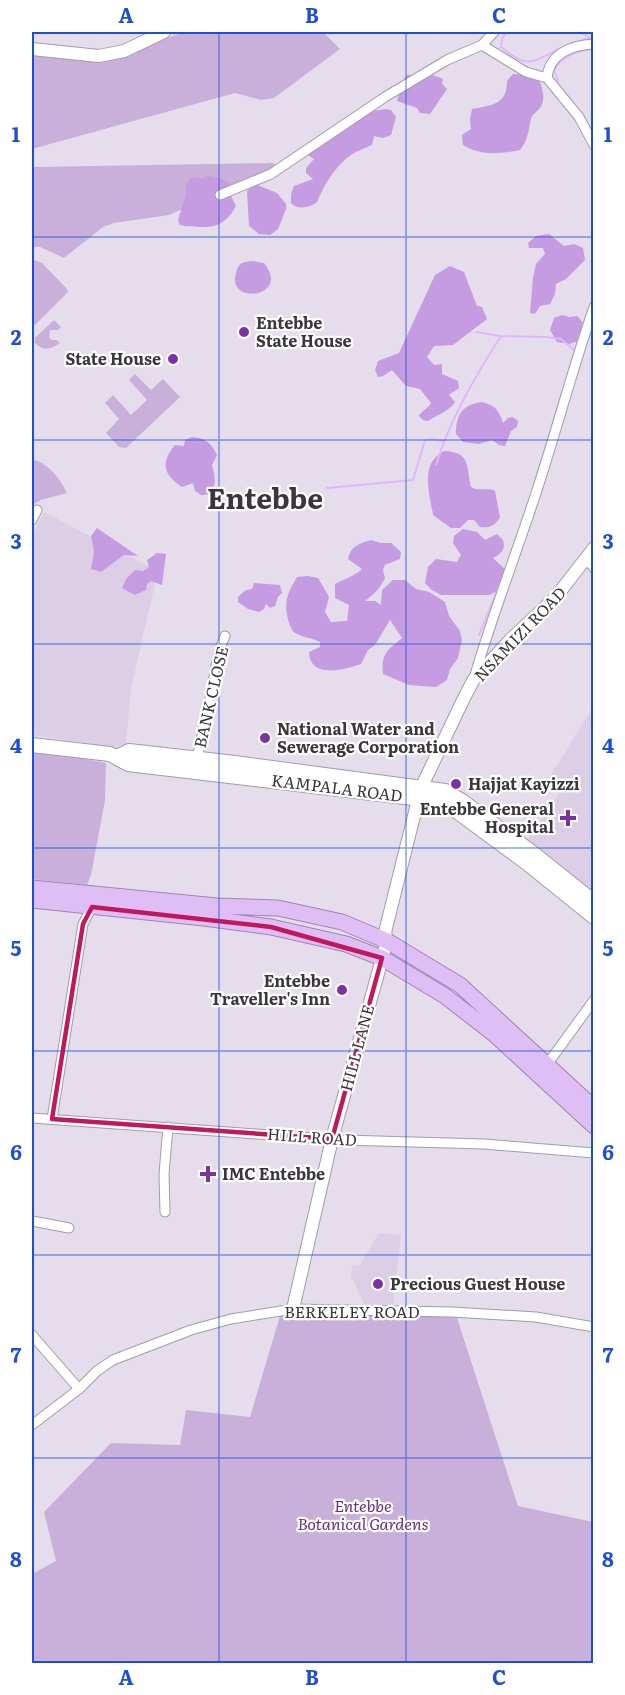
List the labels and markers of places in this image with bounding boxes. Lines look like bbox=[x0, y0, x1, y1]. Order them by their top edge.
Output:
place label: Entebbe State House bbox=[256, 310, 352, 352]
marker: Entebbe State House bbox=[237, 325, 251, 339]
place label: State House bbox=[65, 346, 161, 370]
marker: State House bbox=[166, 352, 180, 366]
place label: National Water and Sewerage Corporation bbox=[277, 716, 459, 758]
marker: National Water and Sewerage Corporation bbox=[258, 731, 272, 745]
place label: Hajjat Kayizzi bbox=[468, 771, 580, 795]
marker: Hajjat Kayizzi bbox=[449, 777, 463, 791]
place label: Entebbe General Hospital bbox=[420, 796, 554, 838]
marker: Entebbe General Hospital bbox=[559, 809, 577, 827]
place label: Entebbe Traveller's Inn bbox=[210, 968, 330, 1010]
marker: Entebbe Traveller's Inn bbox=[335, 983, 349, 997]
place label: IMC Entebbe bbox=[222, 1161, 325, 1185]
marker: IMC Entebbe bbox=[199, 1165, 217, 1183]
place label: Precious Guest House bbox=[390, 1271, 565, 1295]
marker: Precious Guest House bbox=[371, 1277, 385, 1291]

